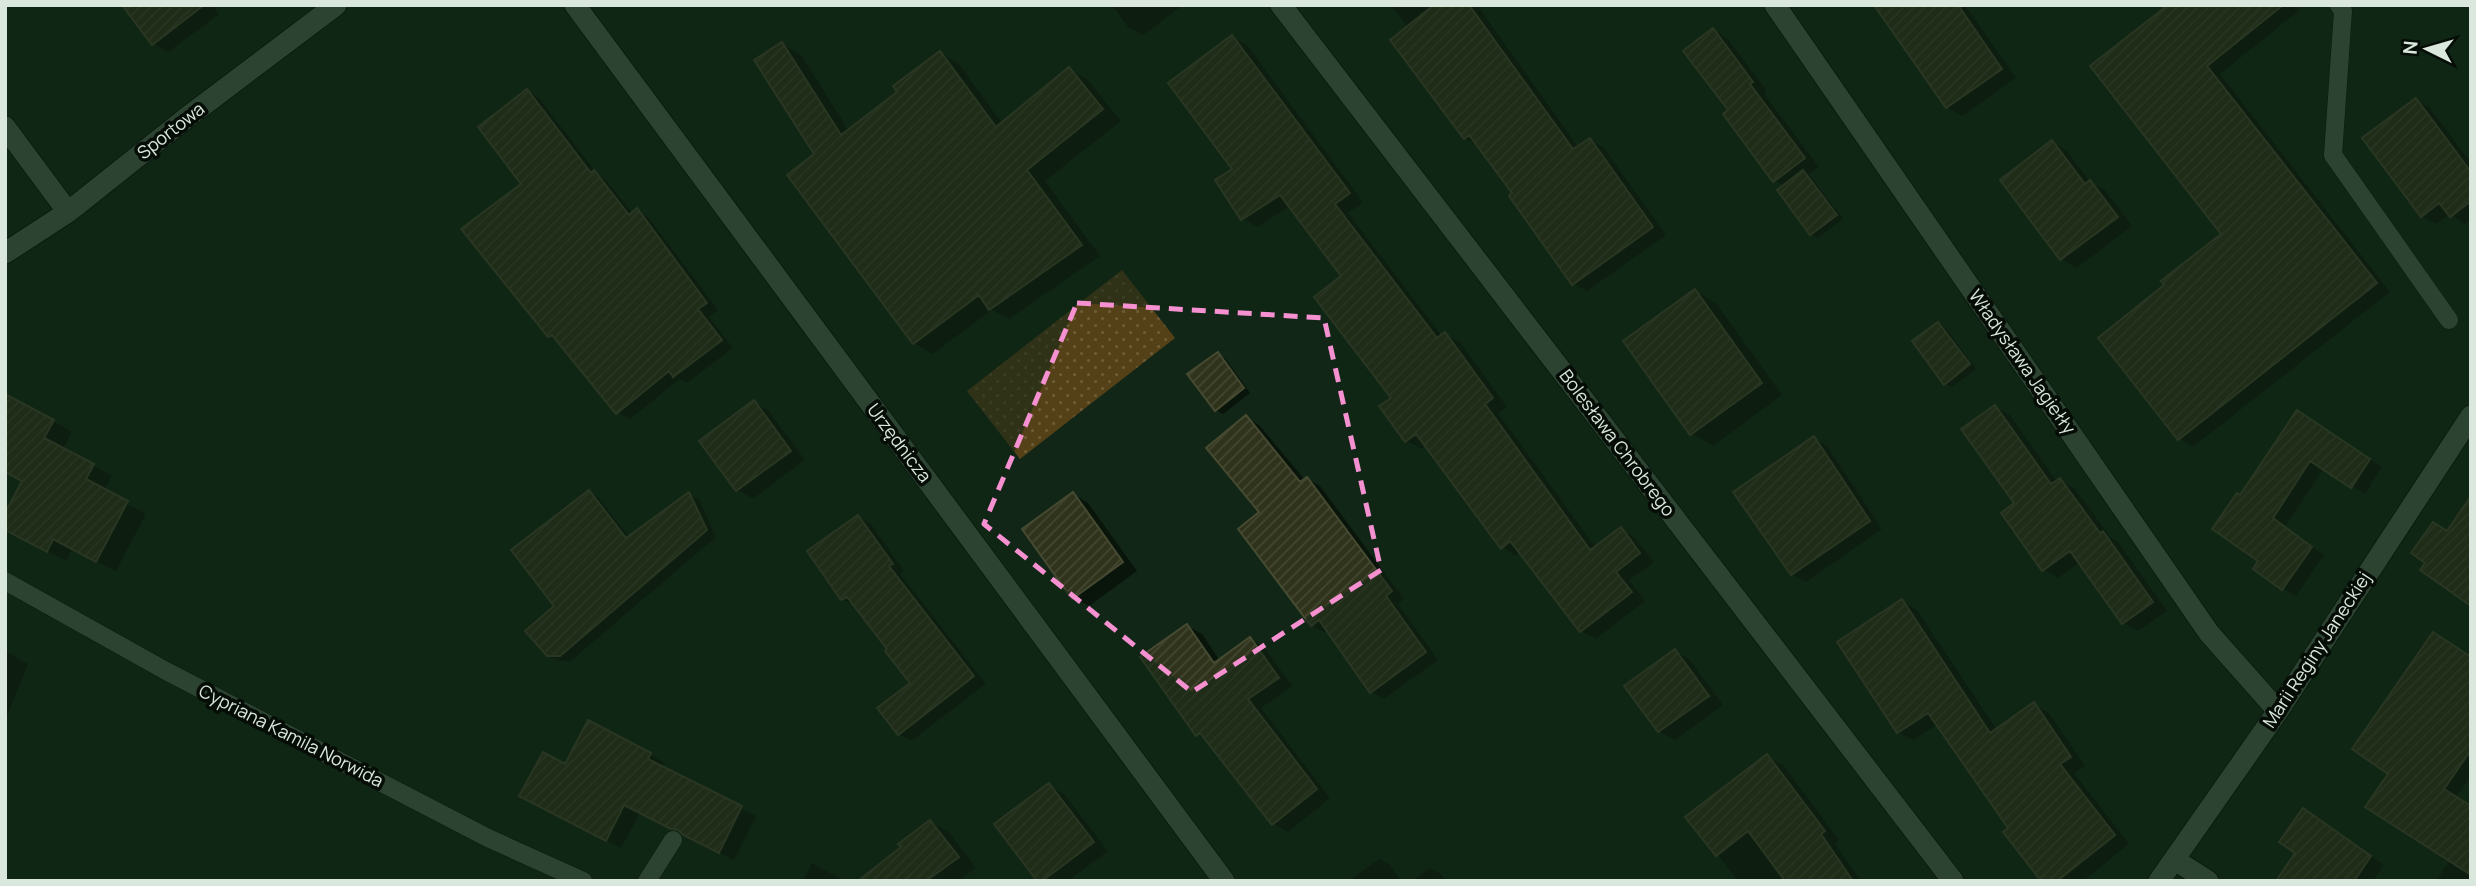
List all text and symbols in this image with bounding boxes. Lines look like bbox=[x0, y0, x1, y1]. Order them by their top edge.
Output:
north arrow bbox=[2392, 14, 2462, 84]
text: N bbox=[2397, 40, 2424, 55]
street label: Sportowa bbox=[132, 96, 209, 164]
street label: Władysława Jagiełły bbox=[1964, 284, 2082, 439]
street label: Bolesława Chrobrego bbox=[1555, 364, 1681, 521]
street label: Urzędnicza bbox=[862, 398, 937, 487]
street label: Marii Reginy Janeckiej bbox=[2257, 567, 2376, 732]
street label: Cypriana Kamila Norwida bbox=[195, 678, 388, 792]

